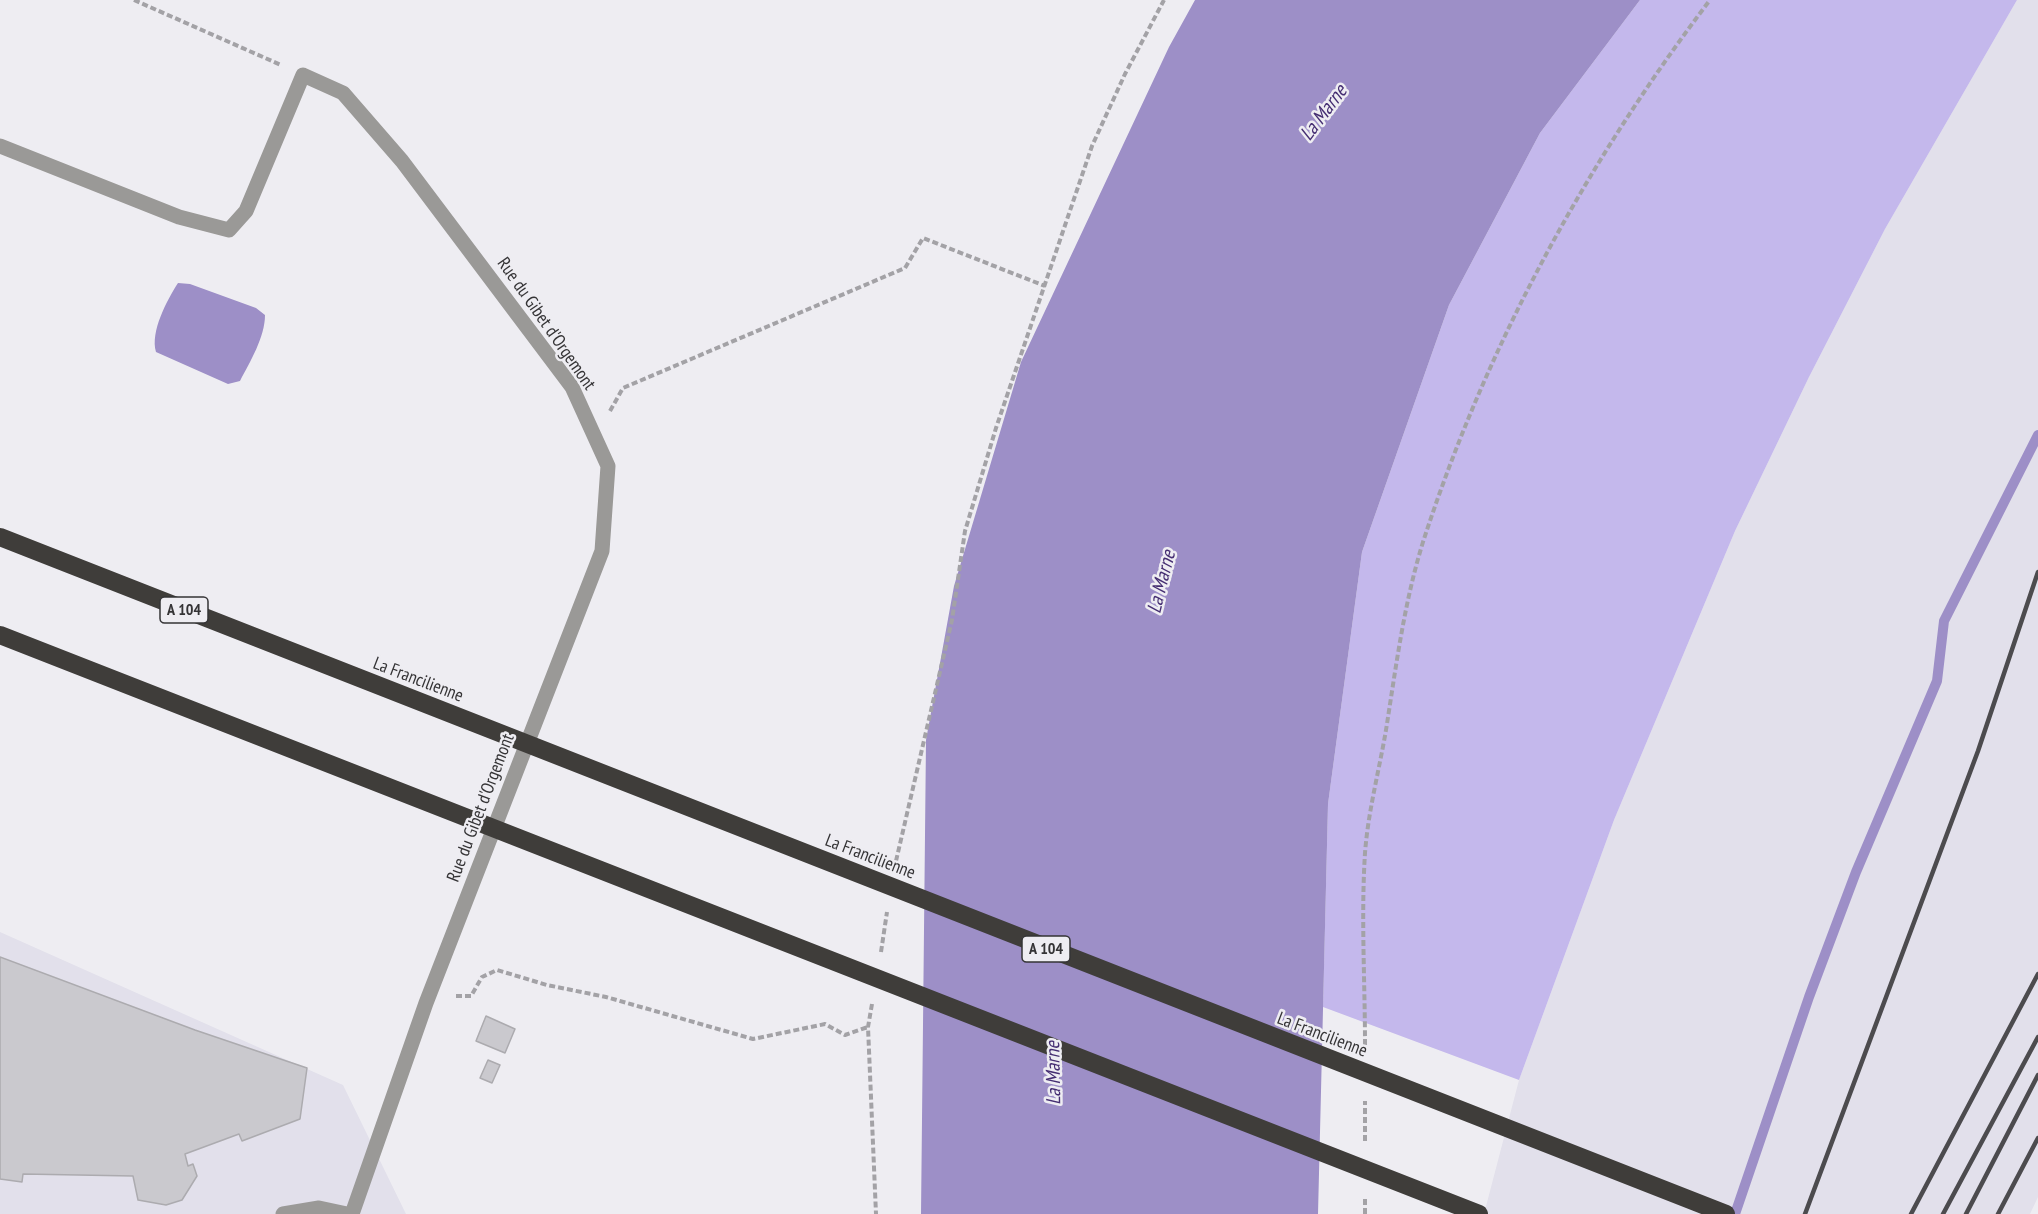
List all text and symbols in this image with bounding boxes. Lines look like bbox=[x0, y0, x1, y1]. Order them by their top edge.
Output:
water label: La Marne bbox=[1295, 80, 1353, 146]
street label: Rue du Gibet d'Orgemont bbox=[492, 254, 600, 394]
water label: La Marne bbox=[1143, 548, 1181, 616]
road number: A 104 bbox=[160, 597, 208, 623]
street label: La Francilienne bbox=[370, 653, 466, 707]
street label: Rue du Gibet d'Orgemont bbox=[443, 731, 519, 885]
street label: La Francilienne bbox=[822, 830, 918, 884]
road number: A 104 bbox=[1022, 936, 1070, 962]
street label: La Francilienne bbox=[1274, 1008, 1370, 1062]
water label: La Marne bbox=[1041, 1041, 1067, 1105]

